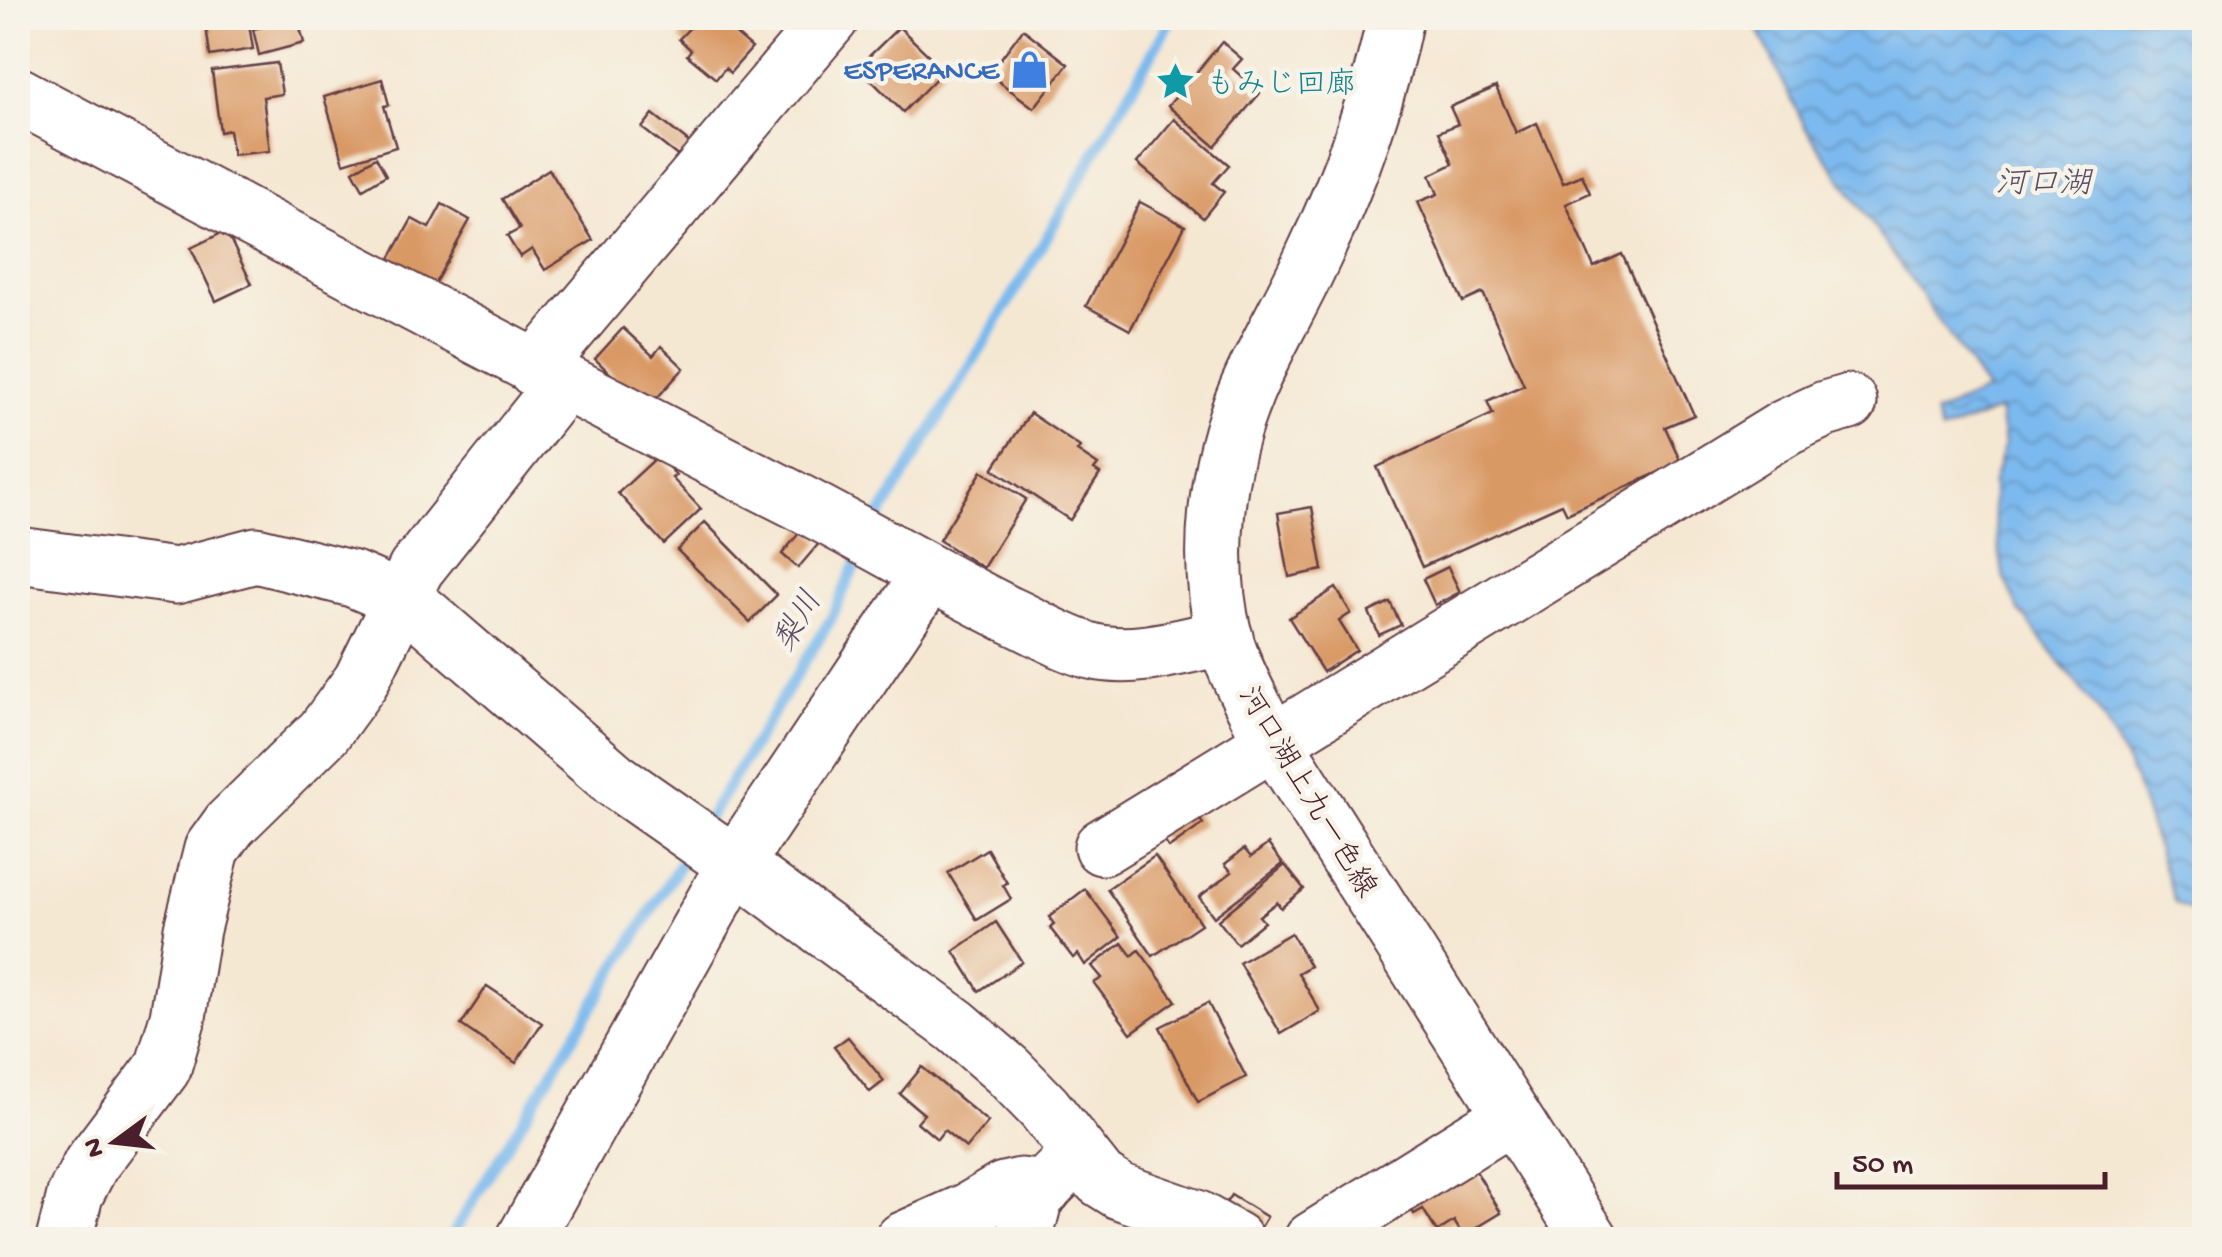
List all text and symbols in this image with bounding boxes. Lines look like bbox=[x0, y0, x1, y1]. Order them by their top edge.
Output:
shop icon: ESPERANCE bbox=[1008, 48, 1050, 90]
place label: ESPERANCE bbox=[843, 56, 1000, 91]
place icon: もみじ回廊 bbox=[1155, 61, 1197, 103]
place label: もみじ回廊 bbox=[1206, 67, 1356, 104]
water label: 河口湖 bbox=[1995, 167, 2094, 205]
water label: 梨川 bbox=[767, 585, 833, 660]
street label: 河口湖上九一色線 bbox=[1228, 680, 1384, 905]
north arrow bbox=[65, 1092, 165, 1192]
scale bar bbox=[1837, 1127, 2104, 1189]
text: N bbox=[77, 1134, 114, 1160]
text: 50 m bbox=[1852, 1149, 1913, 1184]

